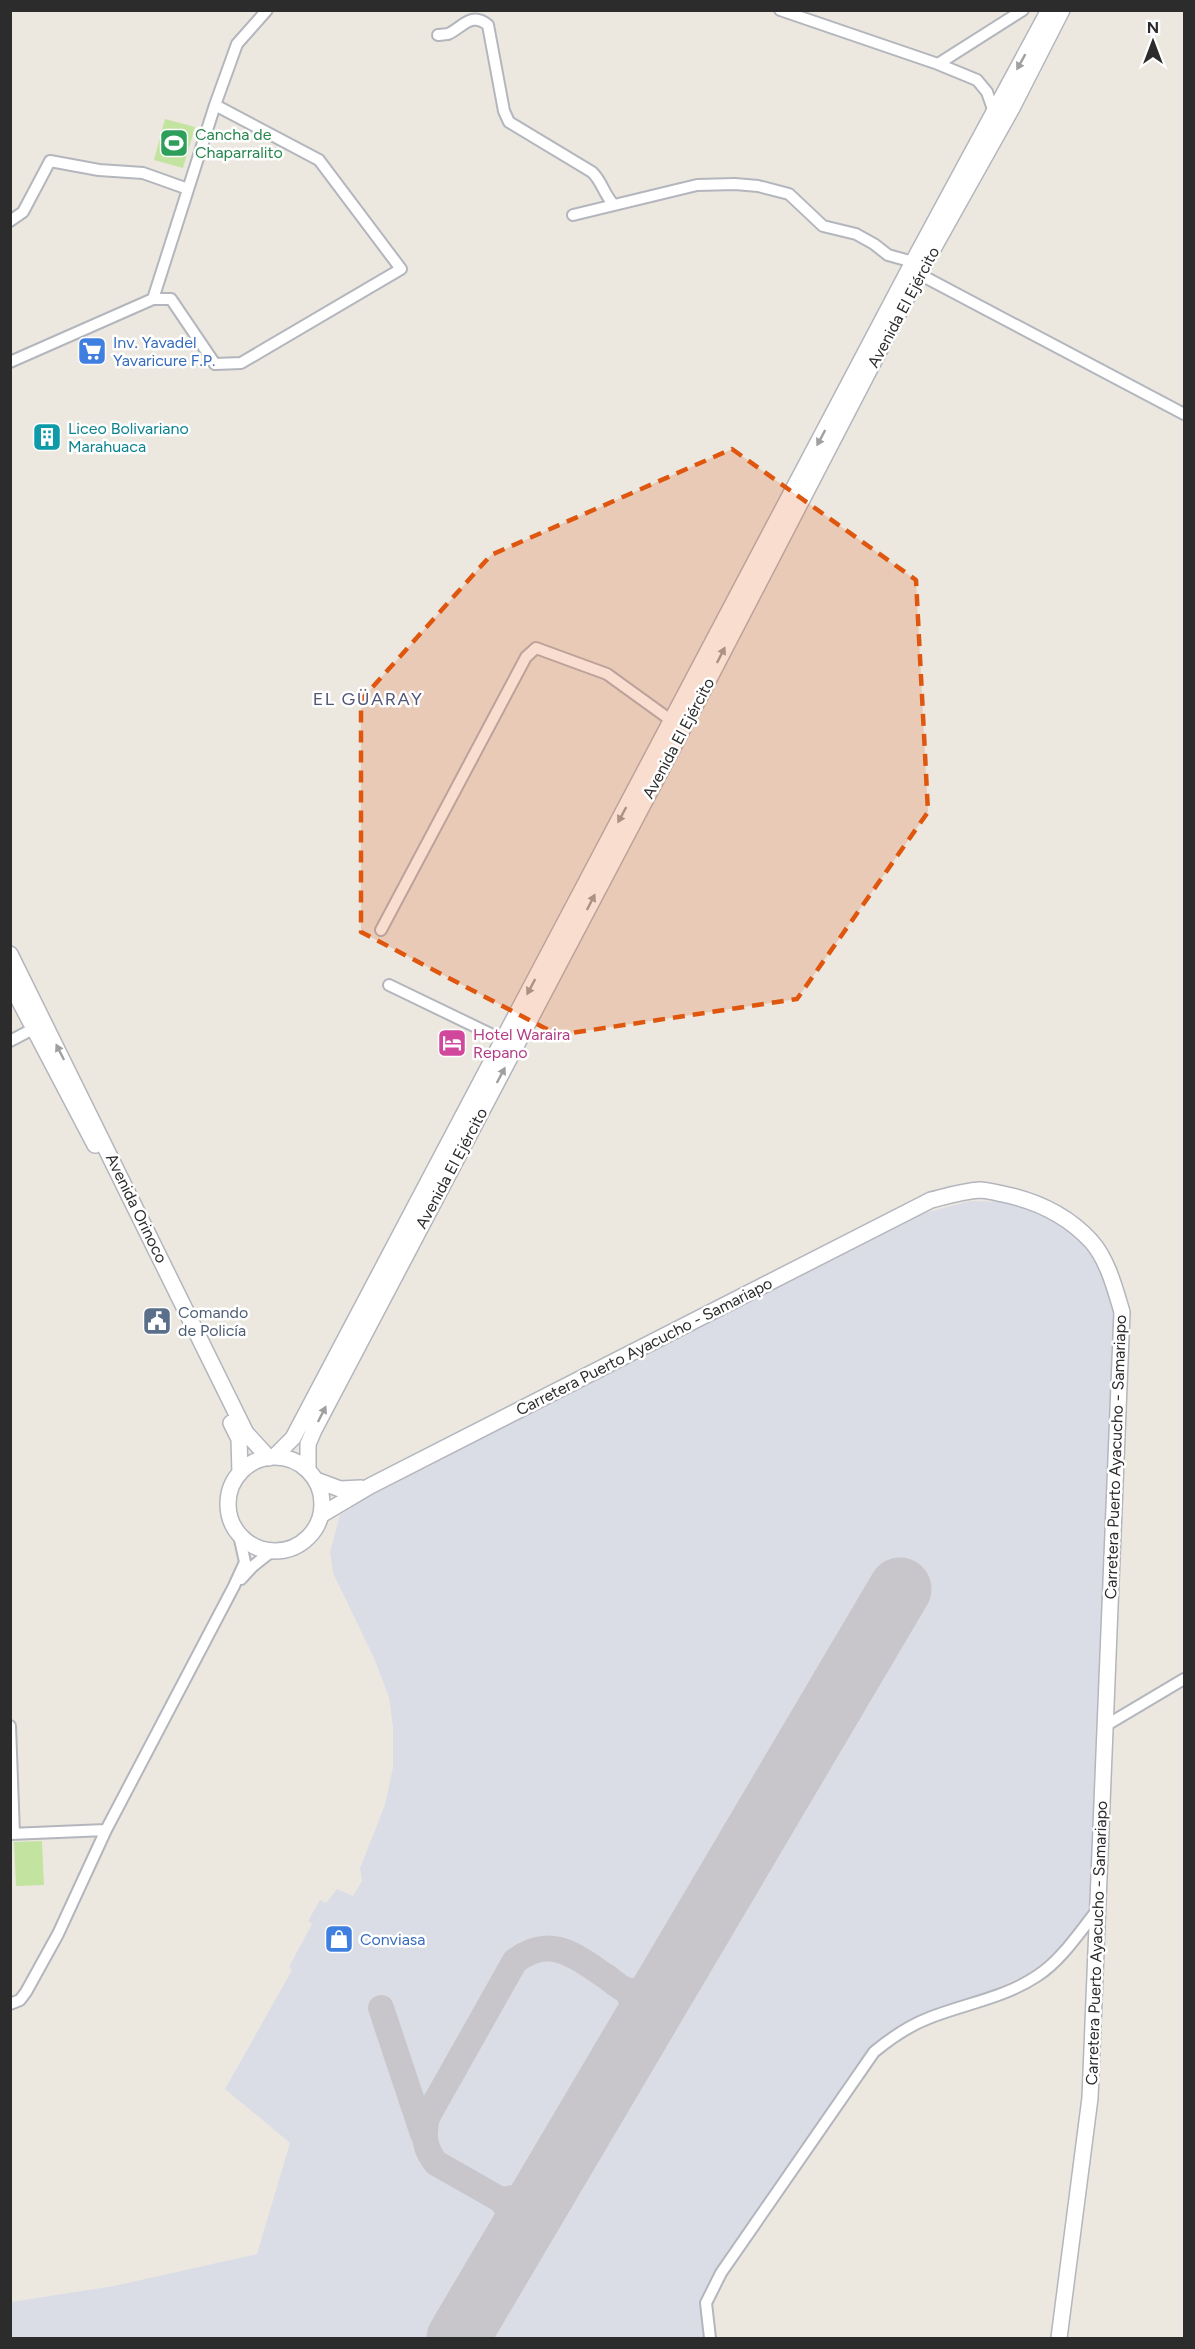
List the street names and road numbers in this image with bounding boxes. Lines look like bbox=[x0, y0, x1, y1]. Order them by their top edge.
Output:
street label: Avenida El Ejército bbox=[864, 244, 943, 371]
street label: Avenida El Ejército bbox=[639, 675, 718, 802]
street label: Avenida El Ejército bbox=[412, 1105, 491, 1232]
street label: Avenida Orinoco bbox=[102, 1150, 171, 1266]
street label: Carretera Puerto Ayacucho - Samariapo bbox=[513, 1273, 775, 1420]
street label: Carretera Puerto Ayacucho - Samariapo bbox=[1101, 1314, 1130, 1600]
street label: Carretera Puerto Ayacucho - Samariapo bbox=[1082, 1800, 1111, 2086]

